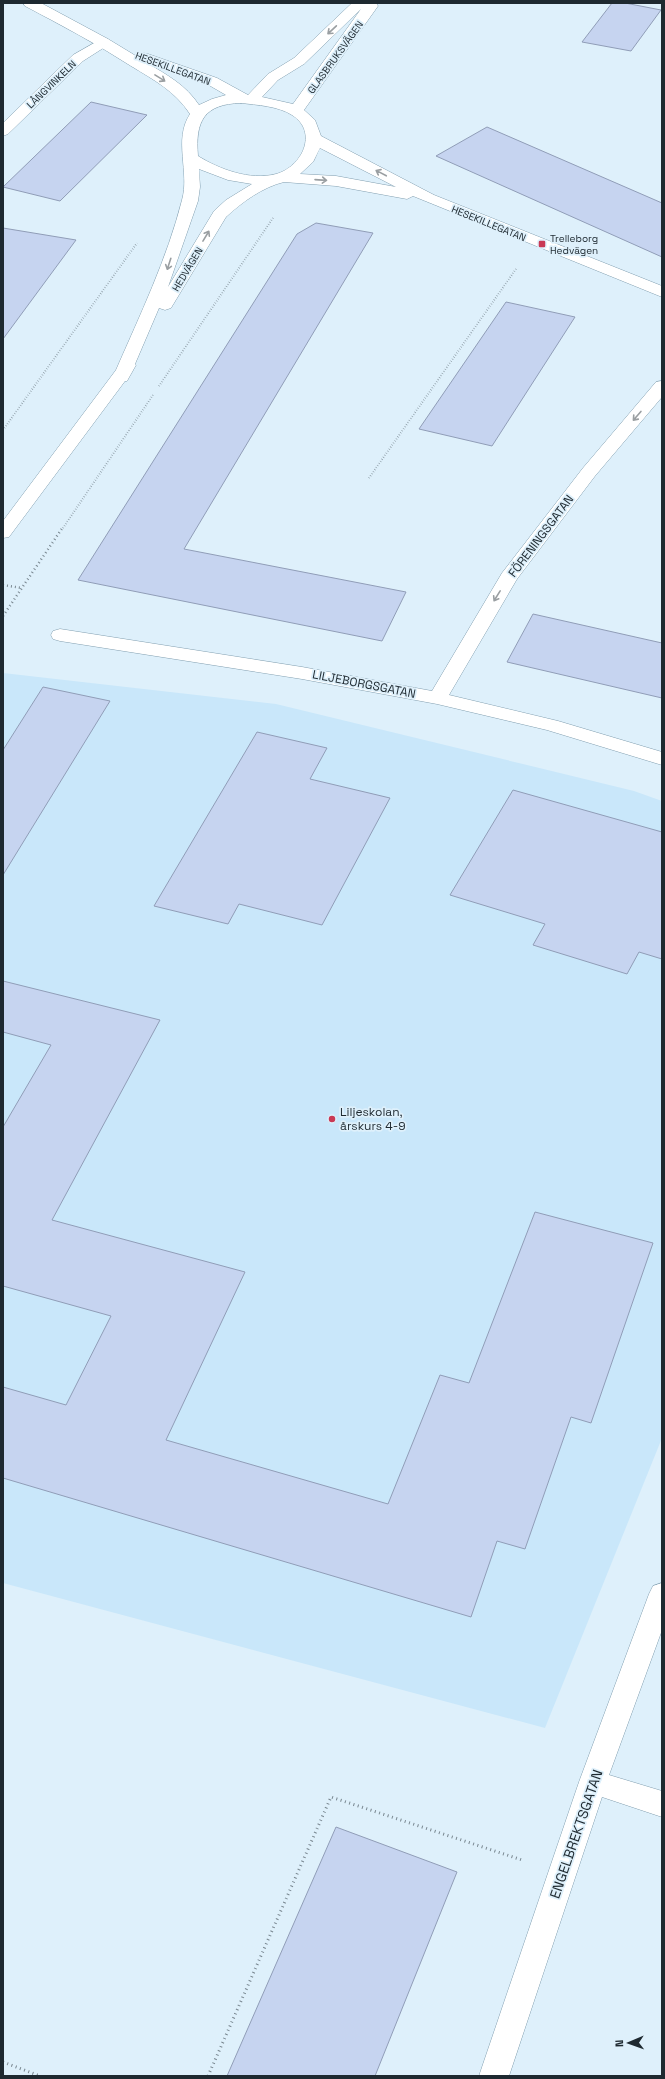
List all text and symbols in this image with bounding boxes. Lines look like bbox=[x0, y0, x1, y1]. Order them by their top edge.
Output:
street label: GLASBRUKSVÄGEN bbox=[305, 18, 366, 96]
one-way arrow bbox=[327, 25, 337, 35]
street label: HESEKILLEGATAN bbox=[133, 49, 212, 88]
street label: LÅNGVINKELN bbox=[24, 57, 79, 111]
one-way arrow bbox=[154, 74, 165, 82]
one-way arrow bbox=[375, 169, 387, 176]
one-way arrow bbox=[314, 177, 327, 184]
street label: HESEKILLEGATAN bbox=[450, 203, 528, 244]
one-way arrow bbox=[203, 230, 211, 242]
place label: Trelleborg Hedvägen bbox=[550, 232, 598, 257]
marker: Trelleborg Hedvägen bbox=[537, 239, 547, 249]
street label: HEDVÄGEN bbox=[169, 245, 206, 294]
one-way arrow bbox=[165, 257, 172, 270]
one-way arrow bbox=[632, 411, 641, 421]
street label: FÖRENINGSGATAN bbox=[505, 492, 577, 580]
one-way arrow bbox=[493, 590, 501, 602]
street label: LILJEBORGSGATAN bbox=[311, 666, 417, 702]
place label: Liljeskolan, årskurs 4-9 bbox=[340, 1104, 406, 1134]
marker: Liljeskolan, årskurs 4-9 bbox=[327, 1114, 337, 1124]
street label: ENGELBREKTSGATAN bbox=[545, 1767, 607, 1901]
north arrow bbox=[609, 2023, 649, 2063]
text: N bbox=[612, 2039, 626, 2047]

